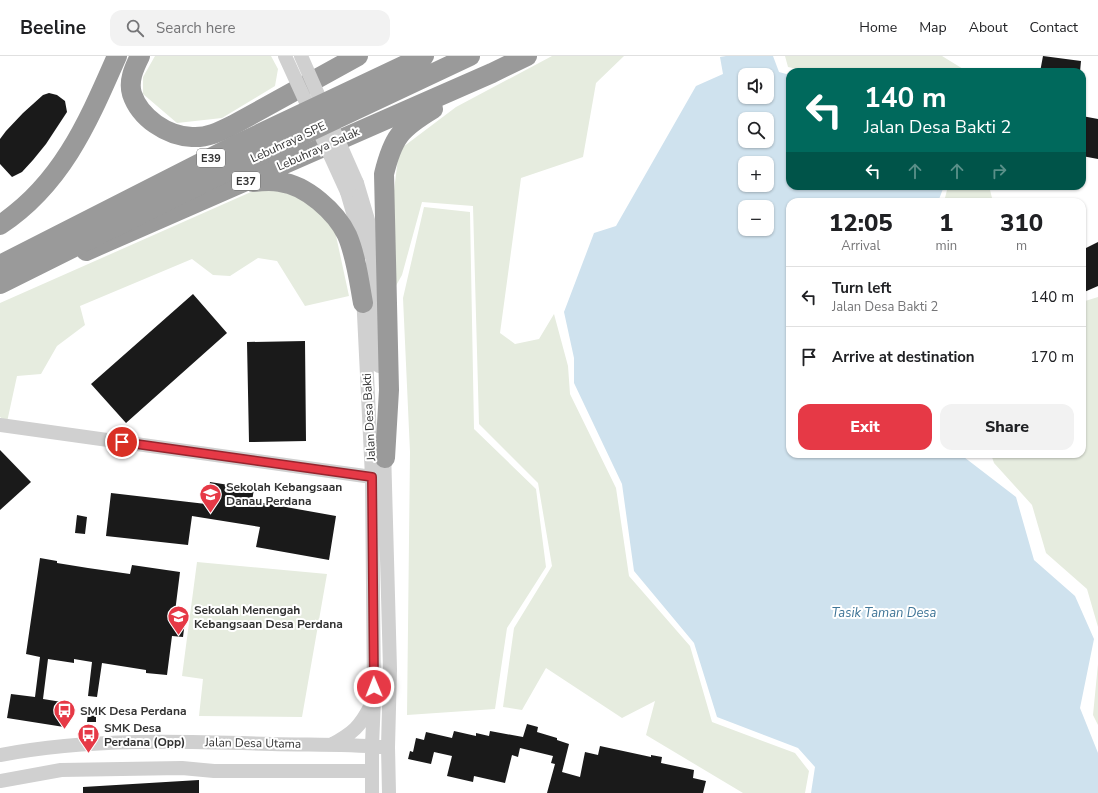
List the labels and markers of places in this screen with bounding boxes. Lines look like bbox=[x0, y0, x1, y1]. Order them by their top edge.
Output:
pin bbox=[105, 425, 139, 459]
place label: Sekolah Kebangsaan Danau Perdana bbox=[226, 479, 342, 509]
school or university icon: Sekolah Kebangsaan Danau Perdana bbox=[197, 481, 223, 514]
place label: Sekolah Menengah Kebangsaan Desa Perdana bbox=[194, 602, 343, 632]
school or university icon: Sekolah Menengah Kebangsaan Desa Perdana bbox=[166, 604, 192, 637]
bus stop icon: SMK Desa Perdana bbox=[52, 698, 78, 731]
place label: SMK Desa Perdana bbox=[80, 703, 187, 719]
place label: SMK Desa Perdana (Opp) bbox=[104, 720, 185, 750]
bus stop icon: SMK Desa Perdana (Opp) bbox=[76, 722, 102, 755]

